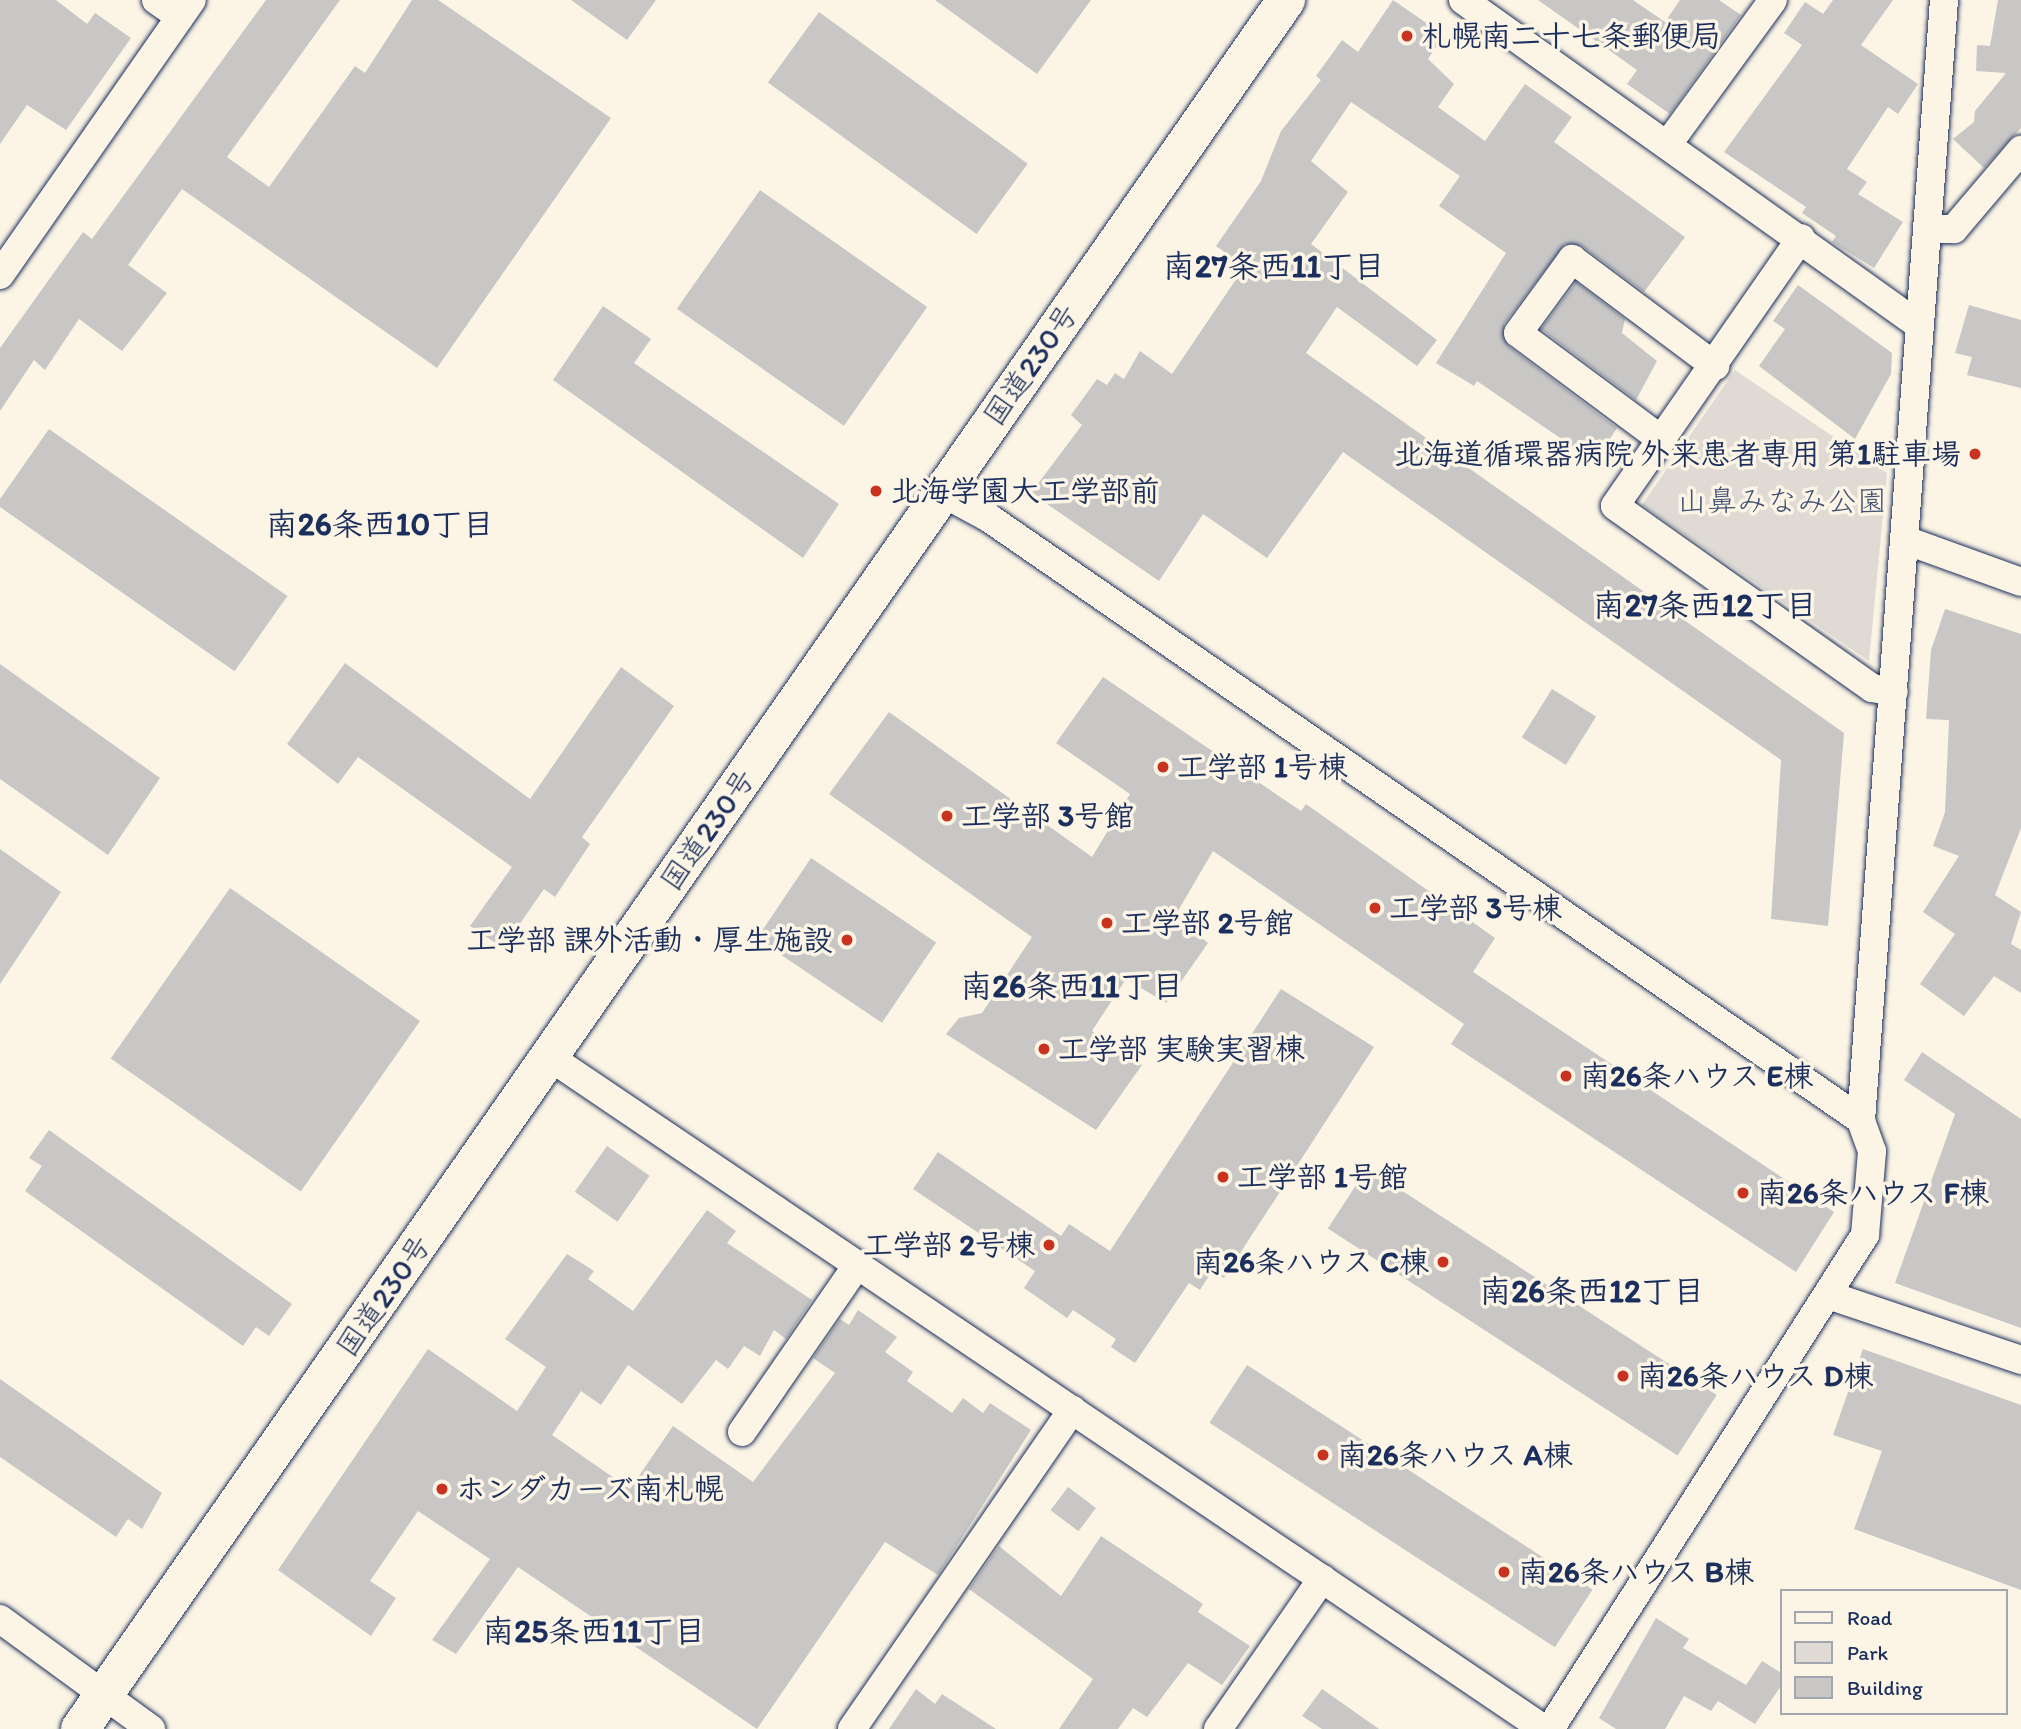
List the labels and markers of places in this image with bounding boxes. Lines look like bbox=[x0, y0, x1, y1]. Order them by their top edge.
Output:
place label: 札幌南二十七条郵便局 bbox=[1421, 18, 1721, 54]
marker: 札幌南二十七条郵便局 bbox=[1399, 28, 1415, 44]
place label: 北海道循環器病院 外来患者専用 第1駐車場 bbox=[1394, 436, 1961, 472]
marker: 北海道循環器病院 外来患者専用 第1駐車場 bbox=[1967, 446, 1983, 462]
place label: 北海学園大工学部前 bbox=[890, 473, 1160, 509]
marker: 北海学園大工学部前 bbox=[868, 483, 884, 499]
place label: 工学部 1号棟 bbox=[1177, 749, 1348, 785]
marker: 工学部 1号棟 bbox=[1155, 759, 1171, 775]
place label: 工学部 3号館 bbox=[961, 798, 1134, 834]
marker: 工学部 3号館 bbox=[939, 808, 955, 824]
place label: 工学部 3号棟 bbox=[1389, 890, 1562, 926]
marker: 工学部 3号棟 bbox=[1367, 900, 1383, 916]
place label: 工学部 2号館 bbox=[1121, 905, 1294, 941]
marker: 工学部 2号館 bbox=[1099, 915, 1115, 931]
place label: 工学部 課外活動・厚生施設 bbox=[466, 922, 833, 958]
marker: 工学部 課外活動・厚生施設 bbox=[839, 932, 855, 948]
place label: 工学部 実験実習棟 bbox=[1058, 1031, 1305, 1067]
marker: 工学部 実験実習棟 bbox=[1036, 1041, 1052, 1057]
place label: 南26条ハウス E棟 bbox=[1580, 1058, 1815, 1094]
marker: 南26条ハウス E棟 bbox=[1558, 1068, 1574, 1084]
place label: 工学部 1号館 bbox=[1237, 1159, 1408, 1195]
marker: 工学部 1号館 bbox=[1215, 1169, 1231, 1185]
place label: 南26条ハウス F棟 bbox=[1757, 1175, 1991, 1211]
marker: 南26条ハウス F棟 bbox=[1735, 1185, 1751, 1201]
place label: 工学部 2号棟 bbox=[862, 1227, 1035, 1263]
marker: 工学部 2号棟 bbox=[1041, 1237, 1057, 1253]
place label: 南26条ハウス C棟 bbox=[1191, 1244, 1429, 1280]
marker: 南26条ハウス C棟 bbox=[1435, 1254, 1451, 1270]
place label: 南26条ハウス D棟 bbox=[1637, 1358, 1875, 1394]
marker: 南26条ハウス D棟 bbox=[1615, 1368, 1631, 1384]
place label: 南26条ハウス A棟 bbox=[1337, 1437, 1575, 1473]
marker: 南26条ハウス A棟 bbox=[1315, 1447, 1331, 1463]
place label: ホンダカーズ南札幌 bbox=[456, 1471, 726, 1507]
marker: ホンダカーズ南札幌 bbox=[434, 1481, 450, 1497]
place label: 南26条ハウス B棟 bbox=[1518, 1554, 1756, 1590]
marker: 南26条ハウス B棟 bbox=[1496, 1564, 1512, 1580]

